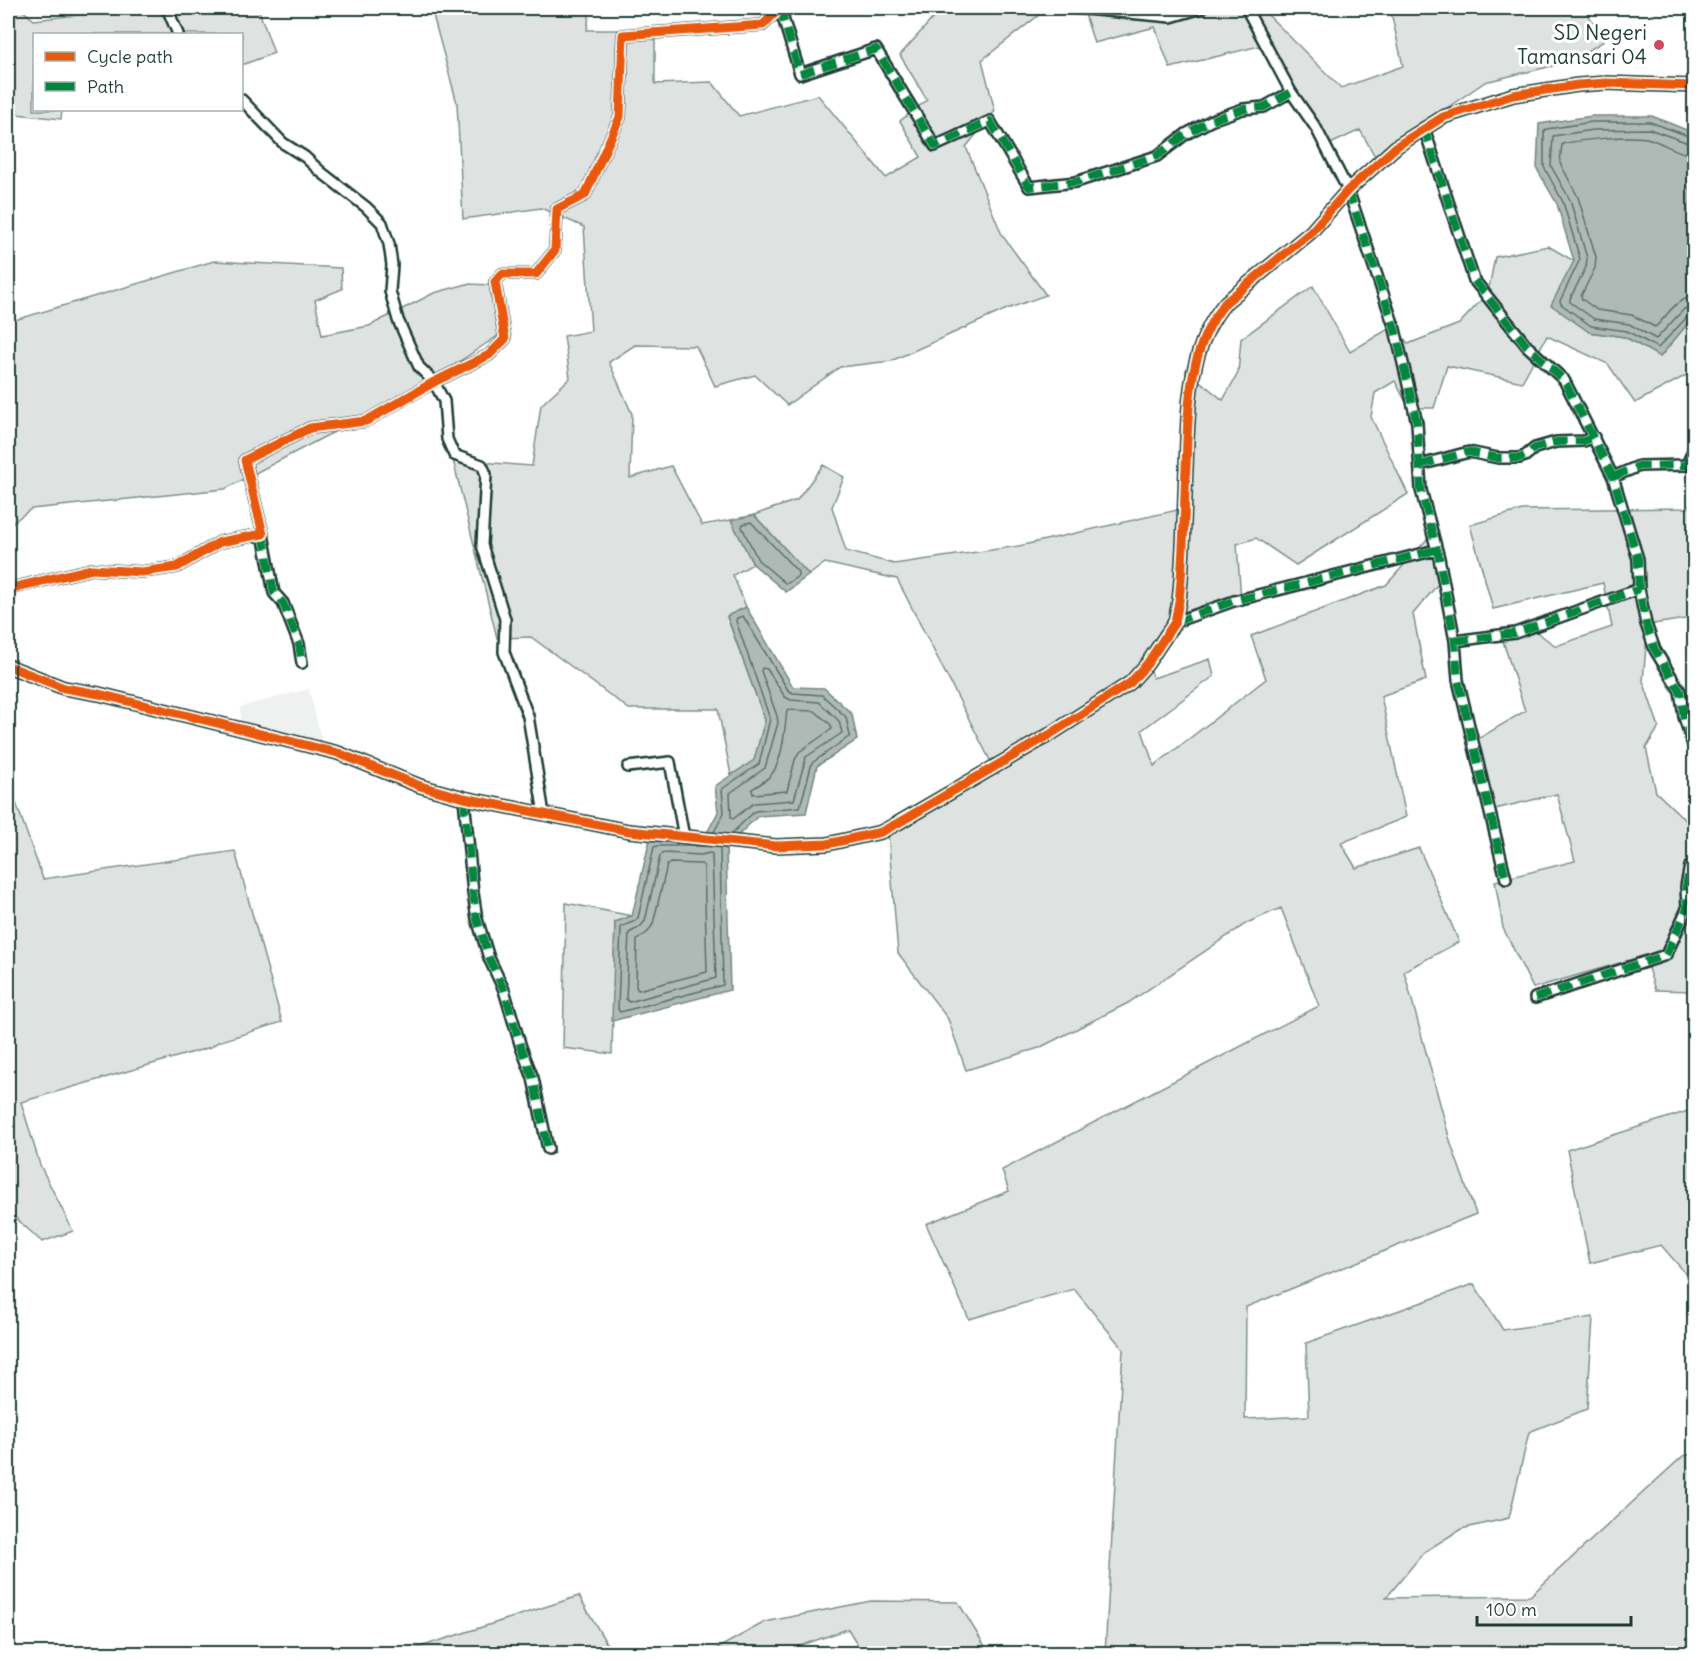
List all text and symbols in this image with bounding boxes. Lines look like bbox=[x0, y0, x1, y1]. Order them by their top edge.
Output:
place label: SD Negeri Tamansari 04 bbox=[1517, 19, 1647, 70]
legend bbox=[33, 33, 243, 111]
marker: SD Negeri Tamansari 04 bbox=[1652, 38, 1666, 52]
text: Cycle path bbox=[87, 45, 173, 68]
text: Path bbox=[87, 75, 124, 98]
scale bar bbox=[1477, 1589, 1632, 1627]
text: 100 m bbox=[1486, 1598, 1537, 1621]

